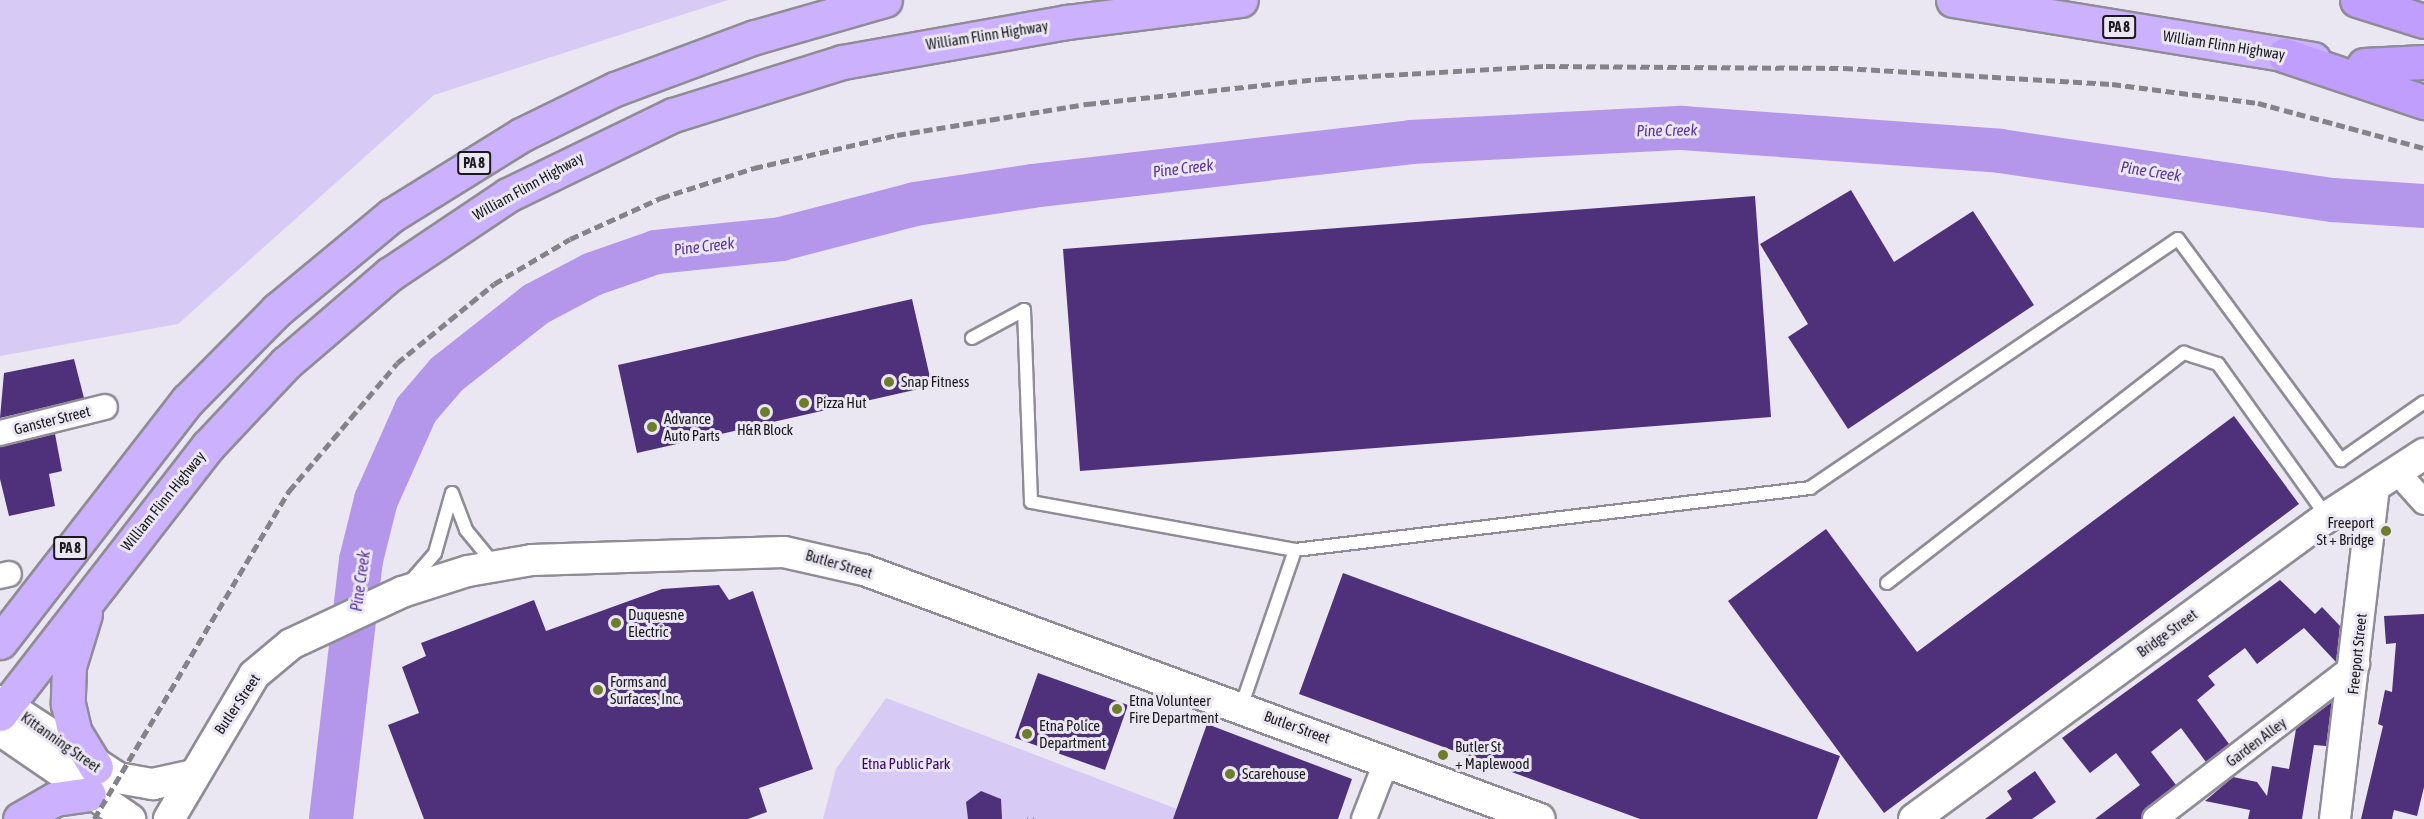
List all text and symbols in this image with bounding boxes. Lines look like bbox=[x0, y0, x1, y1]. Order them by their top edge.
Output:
street label: William Flinn Highway bbox=[925, 16, 1049, 54]
road number: PA 8 bbox=[2101, 16, 2137, 38]
street label: William Flinn Highway bbox=[2162, 26, 2286, 64]
water label: Pine Creek bbox=[1636, 120, 1698, 140]
street label: William Flinn Highway bbox=[470, 148, 586, 224]
road number: PA 8 bbox=[456, 152, 492, 174]
water label: Pine Creek bbox=[1152, 155, 1214, 181]
water label: Pine Creek bbox=[2119, 157, 2183, 185]
water label: Pine Creek bbox=[673, 233, 735, 259]
place label: Snap Fitness bbox=[901, 373, 969, 391]
marker: Snap Fitness bbox=[882, 375, 896, 389]
place label: Pizza Hut bbox=[816, 394, 867, 412]
marker: Pizza Hut bbox=[797, 396, 811, 410]
street label: Ganster Street bbox=[12, 402, 92, 438]
marker: H&R Block bbox=[758, 405, 772, 419]
place label: Advance Auto Parts bbox=[664, 409, 720, 444]
marker: Advance Auto Parts bbox=[645, 420, 659, 434]
place label: H&R Block bbox=[737, 421, 793, 439]
street label: William Flinn Highway bbox=[117, 447, 209, 555]
place label: Freeport St + Bridge bbox=[2316, 513, 2374, 548]
marker: Freeport St + Bridge bbox=[2379, 524, 2393, 538]
road number: PA 8 bbox=[52, 537, 88, 559]
street label: Butler Street bbox=[803, 546, 875, 582]
water label: Pine Creek bbox=[346, 549, 374, 613]
place label: Duquesne Electric bbox=[628, 605, 684, 640]
street label: Bridge Street bbox=[2133, 605, 2201, 661]
street label: Freeport Street bbox=[2344, 613, 2370, 695]
marker: Duquesne Electric bbox=[609, 616, 623, 630]
street label: Butler Street bbox=[210, 670, 264, 738]
place label: Forms and Surfaces, Inc. bbox=[610, 672, 681, 707]
marker: Forms and Surfaces, Inc. bbox=[591, 683, 605, 697]
place label: Etna Volunteer Fire Department bbox=[1129, 691, 1219, 726]
marker: Etna Volunteer Fire Department bbox=[1110, 702, 1124, 716]
street label: Butler Street bbox=[1262, 707, 1332, 747]
street label: Kittanning Street bbox=[18, 708, 104, 776]
street label: Garden Alley bbox=[2222, 714, 2290, 770]
place label: Etna Police Department bbox=[1039, 716, 1106, 751]
marker: Etna Police Department bbox=[1020, 727, 1034, 741]
place label: Butler St + Maplewood bbox=[1455, 737, 1529, 772]
marker: Butler St + Maplewood bbox=[1436, 748, 1450, 762]
park label: Etna Public Park bbox=[862, 755, 950, 773]
place label: Scarehouse bbox=[1242, 765, 1306, 783]
marker: Scarehouse bbox=[1223, 767, 1237, 781]

